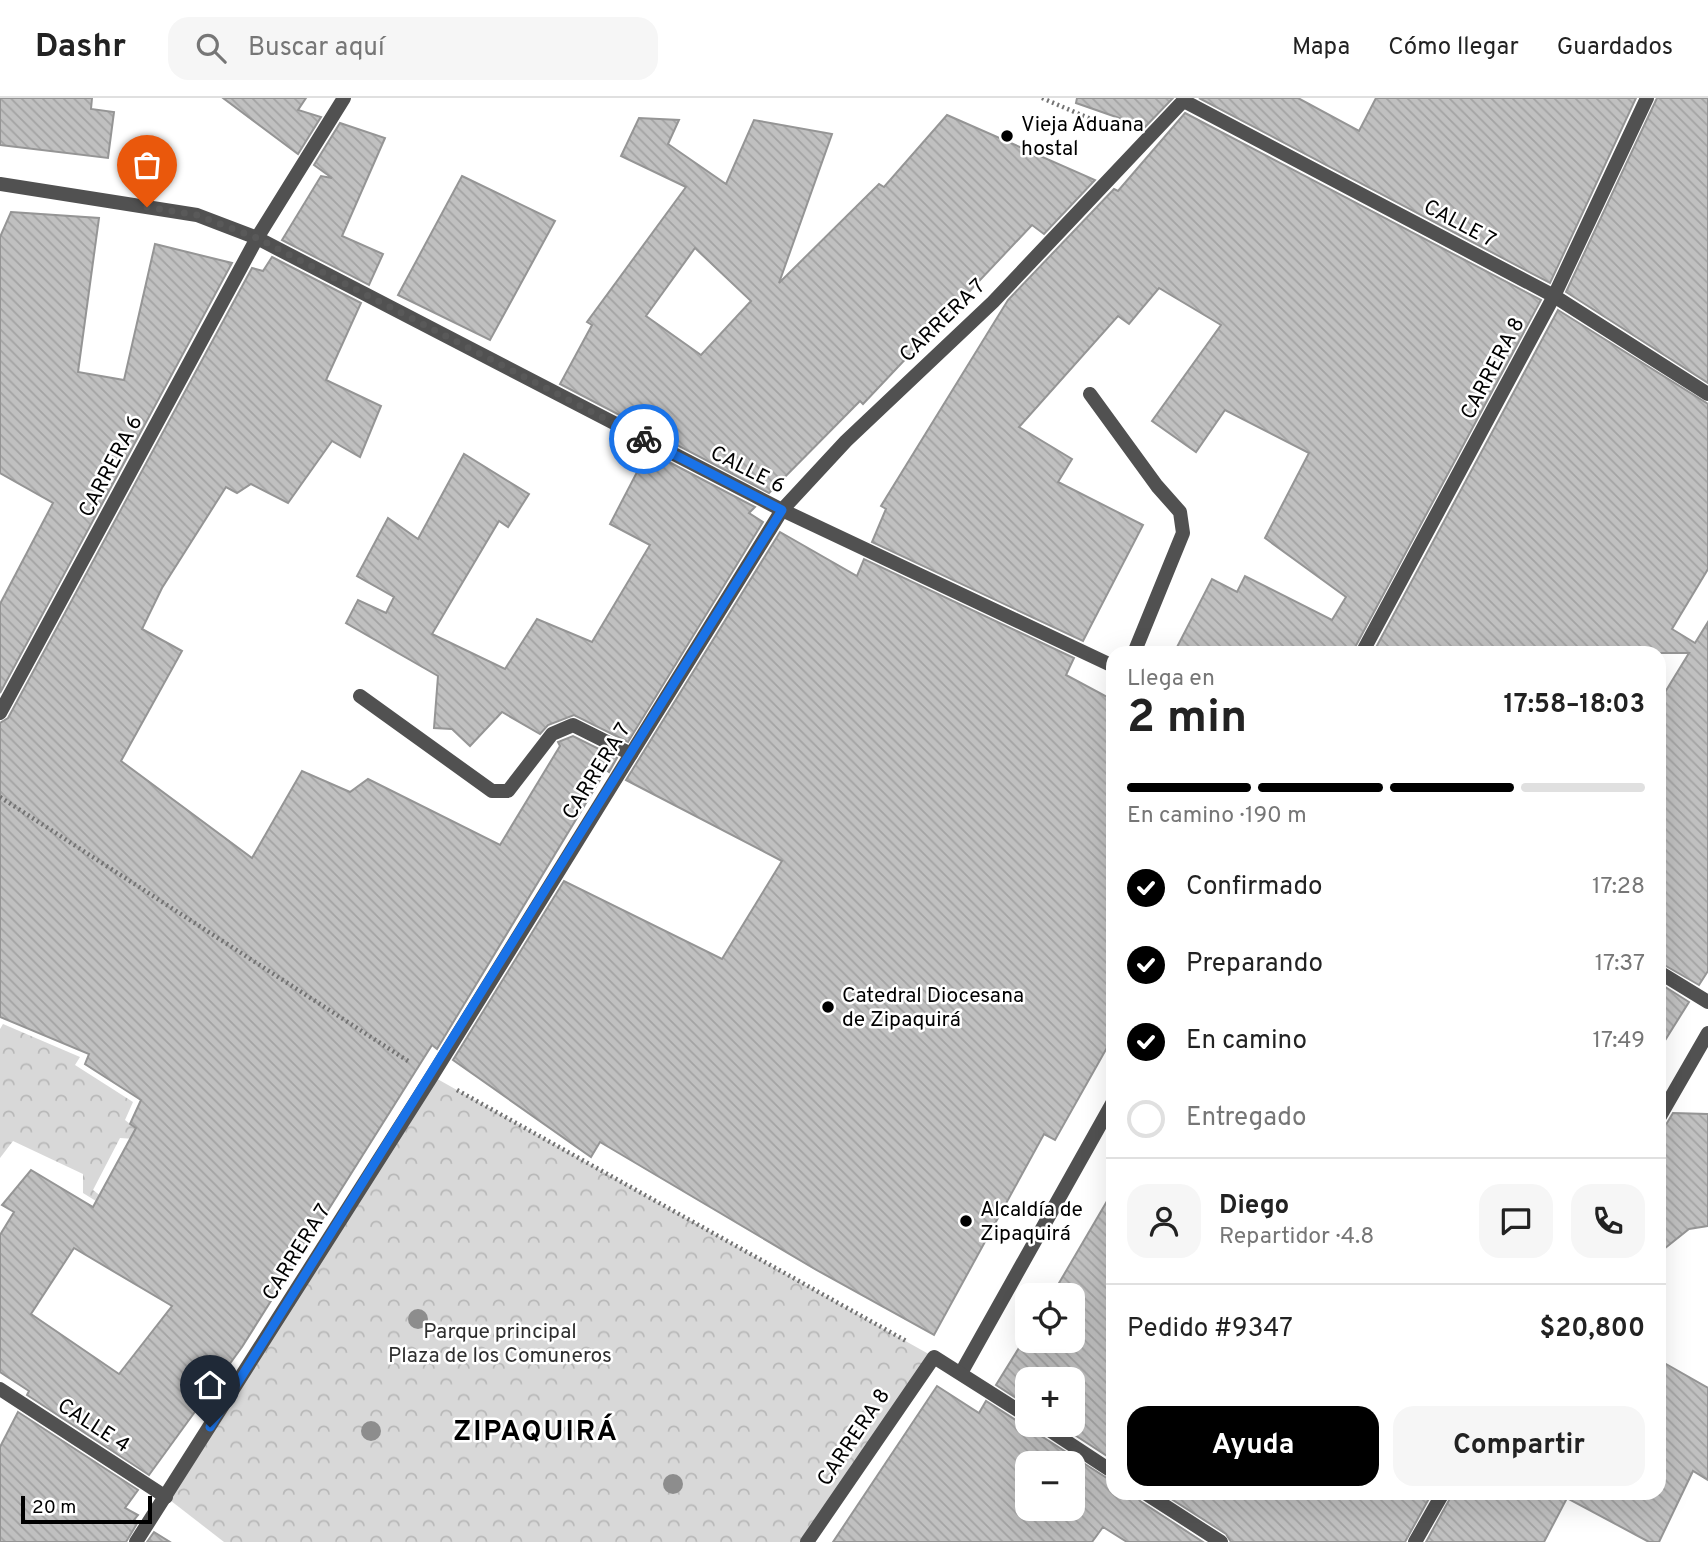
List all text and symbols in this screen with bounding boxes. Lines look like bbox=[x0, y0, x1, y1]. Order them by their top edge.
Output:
search box bbox=[168, 17, 658, 80]
text: Dashr bbox=[35, 27, 126, 69]
icon: search bbox=[192, 29, 230, 67]
text: Buscar aquí bbox=[248, 32, 385, 65]
text: Mapa bbox=[1292, 33, 1350, 63]
text: Cómo llegar bbox=[1388, 33, 1519, 63]
text: Guardados bbox=[1557, 33, 1673, 63]
place label: Vieja Aduana hostal bbox=[1021, 112, 1144, 163]
marker: Vieja Aduana hostal bbox=[999, 128, 1015, 144]
pin bbox=[117, 135, 177, 207]
icon: bag bbox=[128, 146, 166, 184]
street label: CALLE 7 bbox=[1418, 194, 1500, 255]
street label: CARRERA 7 bbox=[894, 273, 992, 369]
street label: CARRERA 8 bbox=[1455, 313, 1532, 424]
courier bbox=[609, 404, 679, 474]
street label: CARRERA 6 bbox=[73, 411, 149, 522]
icon: bike bbox=[625, 420, 663, 458]
street label: CALLE 6 bbox=[705, 440, 789, 501]
text: Llega en bbox=[1127, 665, 1215, 694]
text: 17:58–18:03 bbox=[1503, 689, 1645, 722]
text: 2 min bbox=[1127, 690, 1247, 749]
street label: CARRERA 7 bbox=[557, 718, 638, 825]
text: En camino · 190 m bbox=[1127, 802, 1307, 831]
icon: check bbox=[1127, 869, 1165, 907]
text: Confirmado bbox=[1186, 871, 1323, 904]
text: 17:28 bbox=[1592, 873, 1645, 902]
icon: check bbox=[1127, 946, 1165, 984]
text: Preparando bbox=[1186, 948, 1323, 981]
text: 17:37 bbox=[1595, 950, 1645, 979]
place label: Catedral Diocesana de Zipaquirá bbox=[842, 983, 1024, 1034]
marker: Catedral Diocesana de Zipaquirá bbox=[820, 999, 836, 1015]
icon: check bbox=[1127, 1023, 1165, 1061]
text: En camino bbox=[1186, 1025, 1307, 1058]
text: 17:49 bbox=[1593, 1027, 1645, 1056]
text: Entregado bbox=[1186, 1102, 1306, 1135]
button: person bbox=[1127, 1184, 1201, 1258]
button: chat bbox=[1479, 1184, 1553, 1258]
button: phone bbox=[1571, 1184, 1645, 1258]
text: Diego bbox=[1219, 1190, 1289, 1223]
place label: Alcaldía de Zipaquirá bbox=[980, 1197, 1083, 1248]
street label: CARRERA 7 bbox=[257, 1199, 338, 1306]
marker: Alcaldía de Zipaquirá bbox=[958, 1213, 974, 1229]
text: Repartidor · 4.8 bbox=[1219, 1223, 1374, 1252]
map controls bbox=[1015, 1283, 1085, 1521]
button: locate bbox=[1015, 1283, 1085, 1353]
text: Pedido #9347 bbox=[1127, 1313, 1293, 1346]
text: $20,800 bbox=[1540, 1313, 1645, 1346]
park label: Parque principal Plaza de los Comuneros bbox=[388, 1319, 612, 1370]
pin bbox=[180, 1355, 240, 1427]
icon: home bbox=[191, 1366, 229, 1404]
button: + bbox=[1015, 1367, 1085, 1437]
street label: CARRERA 8 bbox=[812, 1384, 897, 1492]
street label: CALLE 4 bbox=[52, 1393, 135, 1460]
button: Ayuda bbox=[1127, 1406, 1379, 1486]
button: Compartir bbox=[1393, 1406, 1645, 1486]
district label: ZIPAQUIRÁ bbox=[453, 1413, 619, 1451]
button: − bbox=[1015, 1451, 1085, 1521]
scale bar bbox=[21, 1493, 152, 1525]
text: 20 m bbox=[32, 1496, 76, 1520]

